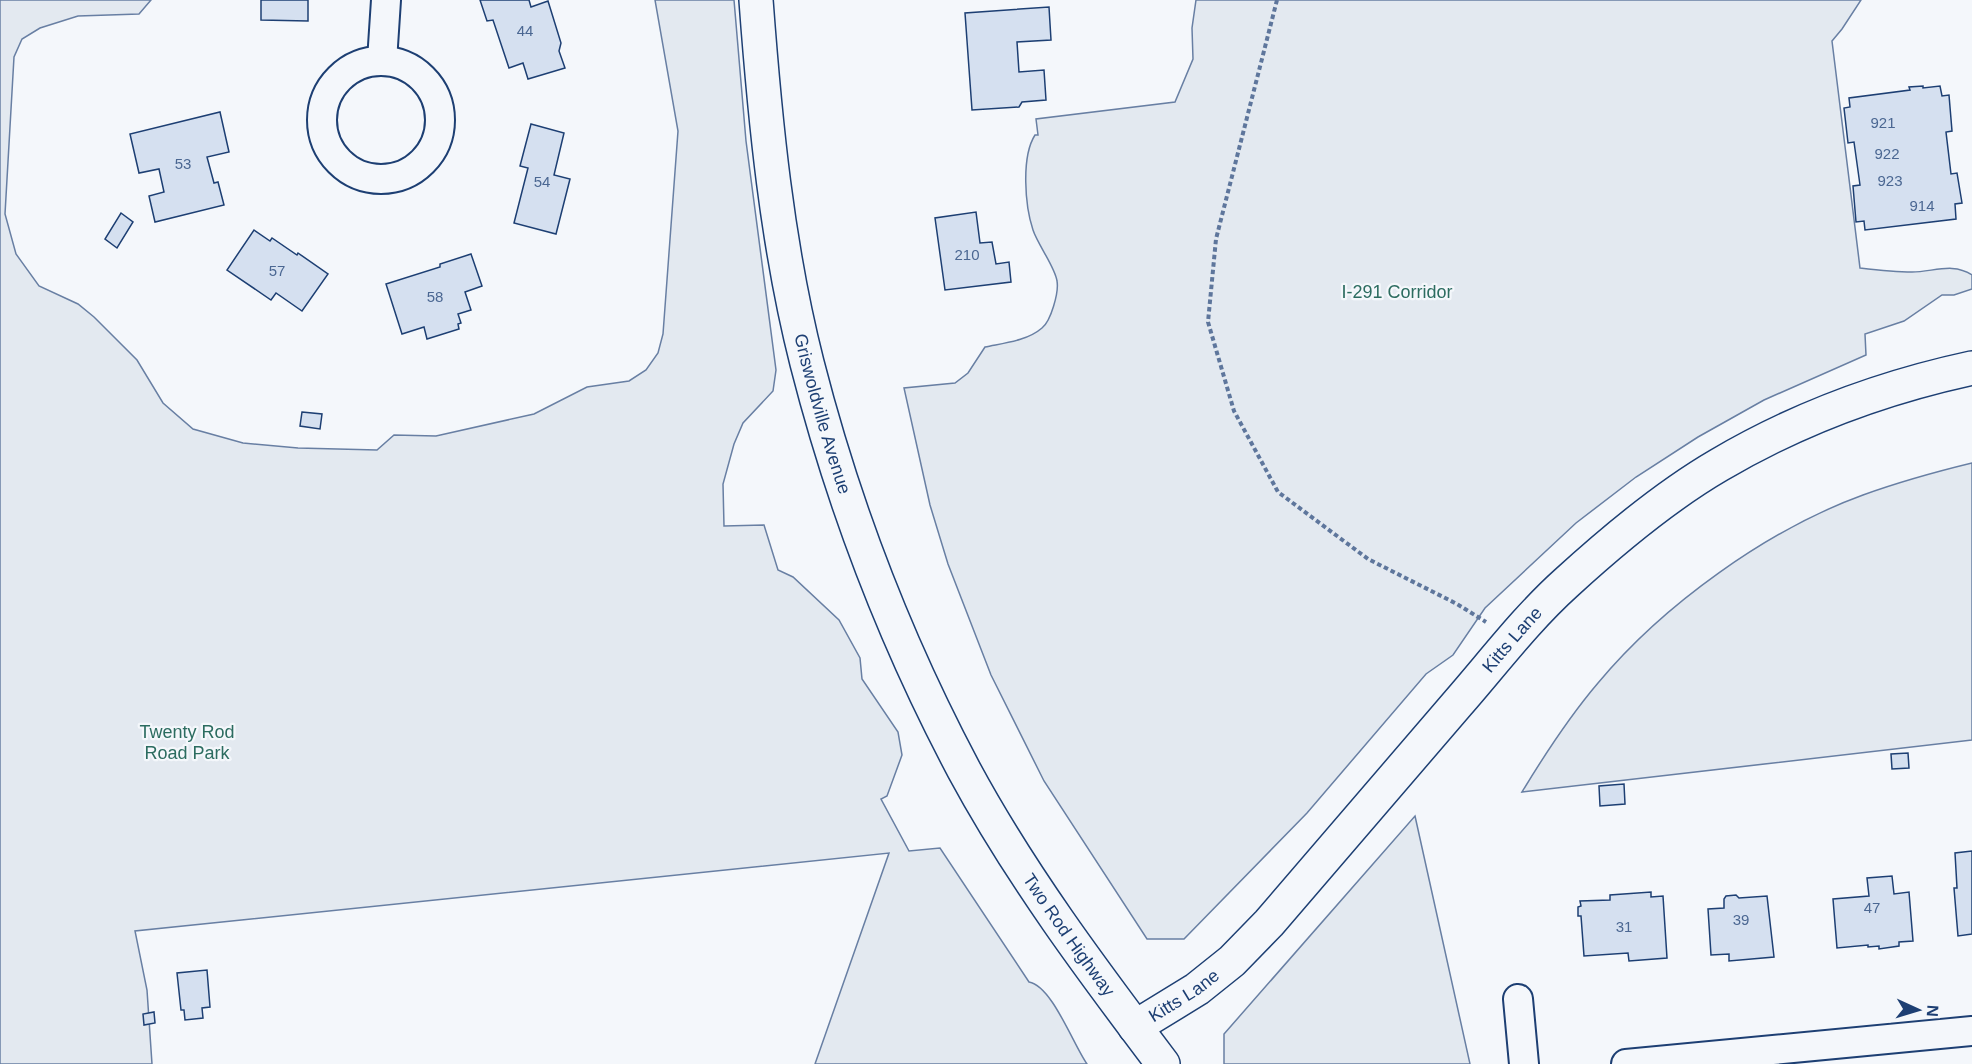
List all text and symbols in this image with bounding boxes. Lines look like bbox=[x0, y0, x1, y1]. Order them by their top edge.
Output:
house number: 44 bbox=[517, 22, 533, 39]
house number: 921 bbox=[1870, 114, 1896, 131]
house number: 922 bbox=[1874, 145, 1900, 162]
house number: 53 bbox=[175, 155, 191, 172]
house number: 923 bbox=[1877, 172, 1903, 189]
house number: 54 bbox=[534, 173, 550, 190]
house number: 914 bbox=[1909, 197, 1935, 214]
house number: 210 bbox=[954, 246, 980, 263]
house number: 57 bbox=[269, 262, 285, 279]
park label: I-291 Corridor bbox=[1341, 282, 1453, 302]
house number: 58 bbox=[427, 288, 443, 305]
street label: Griswoldville Avenue bbox=[790, 332, 855, 496]
street label: Kitts Lane bbox=[1478, 603, 1546, 677]
park label: Twenty Rod Road Park bbox=[139, 722, 235, 763]
street label: Two Rod Highway bbox=[1019, 870, 1119, 1000]
house number: 47 bbox=[1864, 899, 1880, 916]
house number: 39 bbox=[1733, 911, 1749, 928]
house number: 31 bbox=[1616, 918, 1632, 935]
street label: Kitts Lane bbox=[1145, 965, 1223, 1026]
north arrow bbox=[1888, 980, 1948, 1040]
text: N bbox=[1924, 1005, 1941, 1017]

